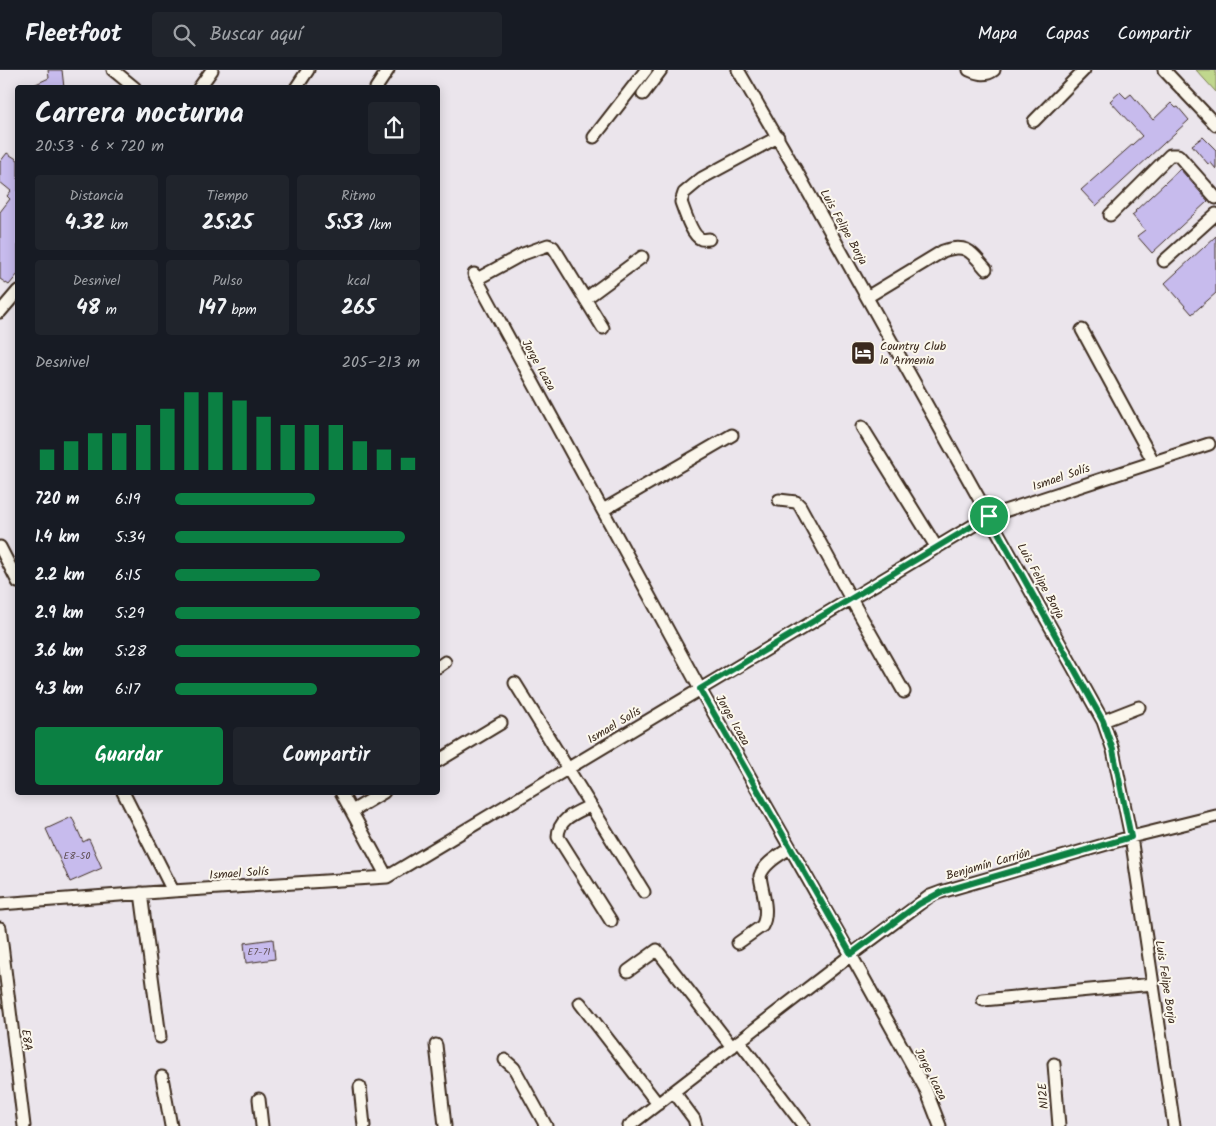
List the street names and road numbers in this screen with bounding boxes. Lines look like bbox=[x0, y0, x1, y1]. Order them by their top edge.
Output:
street label: Luis Felipe Borja bbox=[815, 186, 872, 269]
street label: Jorge Icaza bbox=[517, 336, 561, 395]
street label: Ismael Solís bbox=[1030, 459, 1093, 496]
street label: Luis Felipe Borja bbox=[1012, 540, 1069, 623]
street label: Jorge Icaza bbox=[710, 691, 755, 750]
street label: Ismael Solís bbox=[584, 702, 645, 749]
street label: Benjamín Carrión bbox=[944, 843, 1033, 886]
street label: Ismael Solís bbox=[208, 862, 270, 885]
street label: Luis Felipe Borja bbox=[1150, 939, 1182, 1026]
street label: E8A bbox=[16, 1028, 37, 1052]
street label: Jorge Icaza bbox=[909, 1045, 952, 1104]
street label: N12E bbox=[1033, 1081, 1054, 1110]

